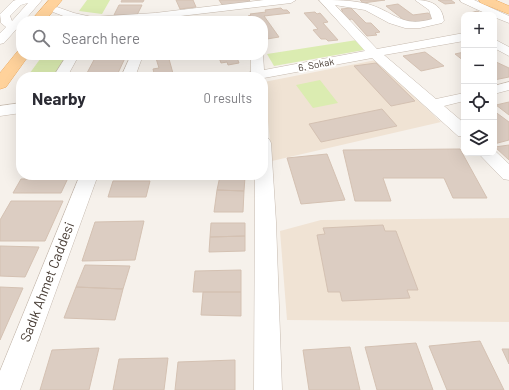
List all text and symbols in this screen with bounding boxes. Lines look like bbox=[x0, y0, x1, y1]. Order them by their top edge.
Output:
map controls bbox=[461, 12, 497, 156]
button: + bbox=[461, 12, 497, 48]
search box bbox=[16, 16, 268, 60]
icon: search bbox=[30, 27, 52, 49]
text: Search here bbox=[62, 29, 140, 47]
button: − bbox=[461, 48, 497, 84]
street label: 6. Sokak bbox=[297, 55, 335, 73]
button: locate bbox=[461, 84, 497, 120]
text: Nearby bbox=[32, 88, 86, 108]
text: 0 results bbox=[203, 90, 252, 106]
button: layers bbox=[461, 120, 497, 156]
street label: Sadık Ahmet Caddesi bbox=[16, 219, 77, 344]

